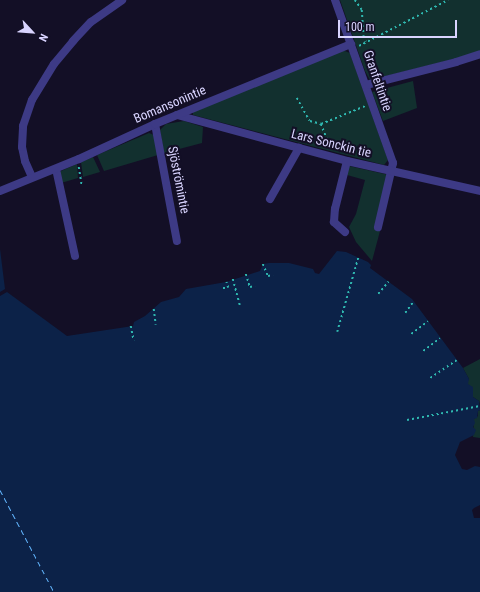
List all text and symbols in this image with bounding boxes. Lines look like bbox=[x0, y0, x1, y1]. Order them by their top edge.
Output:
north arrow bbox=[12, 12, 52, 52]
scale bar bbox=[340, 12, 459, 38]
text: 100 m bbox=[345, 20, 375, 34]
text: N bbox=[36, 32, 51, 43]
street label: Granfeltintie bbox=[359, 49, 395, 113]
street label: Bomansonintie bbox=[132, 83, 208, 127]
street label: Lars Sonckin tie bbox=[289, 127, 373, 161]
street label: Sjöströmintie bbox=[164, 145, 192, 215]

